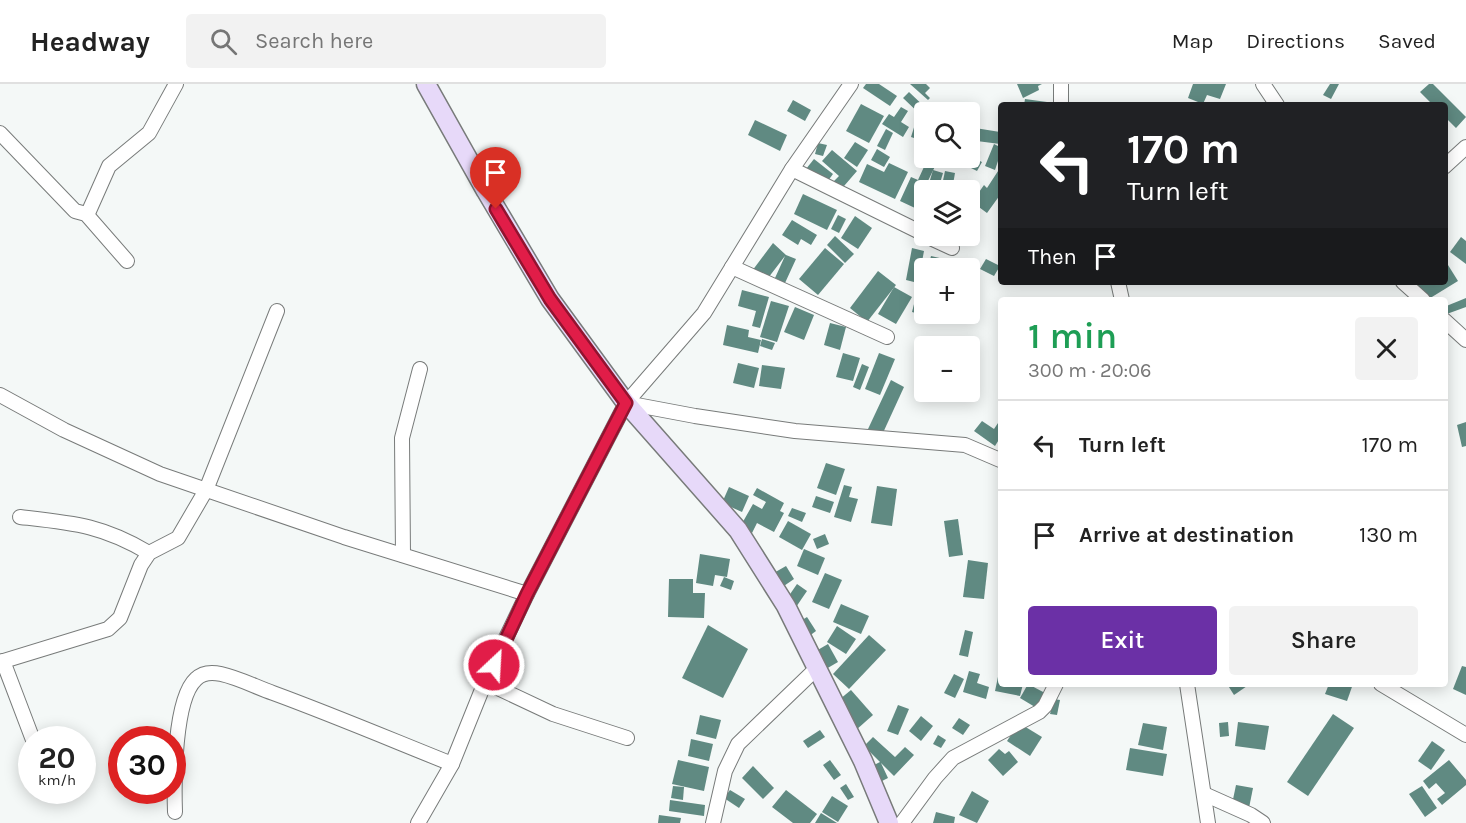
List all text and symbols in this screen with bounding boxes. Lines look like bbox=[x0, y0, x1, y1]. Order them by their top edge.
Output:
search box bbox=[186, 14, 606, 68]
text: Headway bbox=[30, 25, 150, 58]
icon: search bbox=[207, 25, 240, 58]
text: Search here bbox=[255, 28, 373, 54]
text: Map bbox=[1172, 29, 1213, 53]
text: Directions bbox=[1246, 29, 1345, 53]
text: Saved bbox=[1378, 29, 1436, 53]
map controls bbox=[914, 102, 980, 402]
button: search bbox=[914, 102, 980, 168]
text: 170 m bbox=[1127, 124, 1240, 174]
icon: left bbox=[1028, 126, 1106, 204]
pin bbox=[470, 147, 521, 209]
icon: arrive bbox=[479, 156, 512, 189]
text: Turn left bbox=[1127, 175, 1228, 207]
button: layers bbox=[914, 180, 980, 246]
icon: arrive bbox=[1089, 240, 1122, 273]
text: Then bbox=[1028, 244, 1077, 270]
button: + bbox=[914, 258, 980, 324]
text: 1 min bbox=[1028, 315, 1117, 357]
button: close bbox=[1355, 317, 1418, 380]
button: − bbox=[914, 336, 980, 402]
text: 300 m · 20:06 bbox=[1028, 359, 1151, 382]
icon: left bbox=[1028, 429, 1061, 462]
text: Turn left bbox=[1079, 432, 1166, 458]
text: 170 m bbox=[1362, 432, 1418, 458]
icon: arrive bbox=[1028, 519, 1061, 552]
text: Arrive at destination bbox=[1079, 522, 1294, 548]
text: 130 m bbox=[1359, 522, 1418, 548]
button: Exit bbox=[1028, 606, 1217, 675]
button: Share bbox=[1229, 606, 1418, 675]
position arrow bbox=[462, 633, 526, 697]
speed limit sign: 30 bbox=[108, 726, 186, 804]
text: 20 bbox=[38, 740, 76, 776]
text: km/h bbox=[38, 771, 76, 789]

